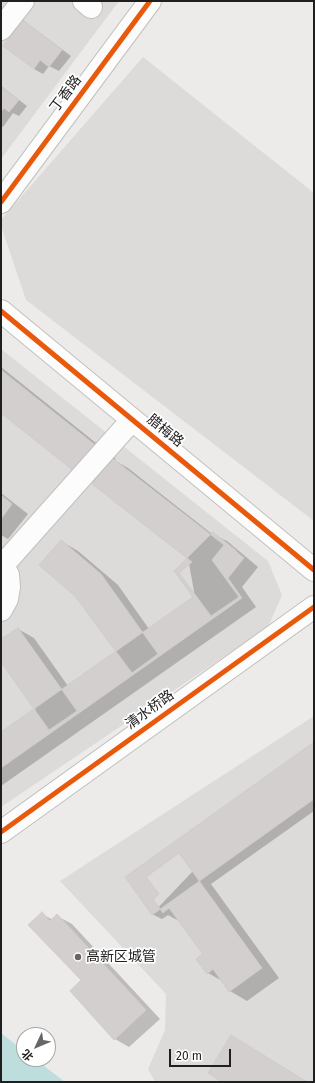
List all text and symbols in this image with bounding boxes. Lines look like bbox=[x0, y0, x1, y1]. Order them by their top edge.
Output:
street label: 丁香路 bbox=[47, 72, 85, 116]
street label: 腊梅路 bbox=[143, 411, 187, 451]
street label: 清水桥路 bbox=[122, 687, 178, 733]
place label: 高新区城管 bbox=[86, 949, 156, 965]
marker: 高新区城管 bbox=[73, 952, 83, 962]
north arrow bbox=[16, 1027, 56, 1067]
scale bar bbox=[171, 1041, 233, 1067]
text: 北 bbox=[19, 1047, 36, 1063]
text: 20 m bbox=[176, 1049, 202, 1063]

